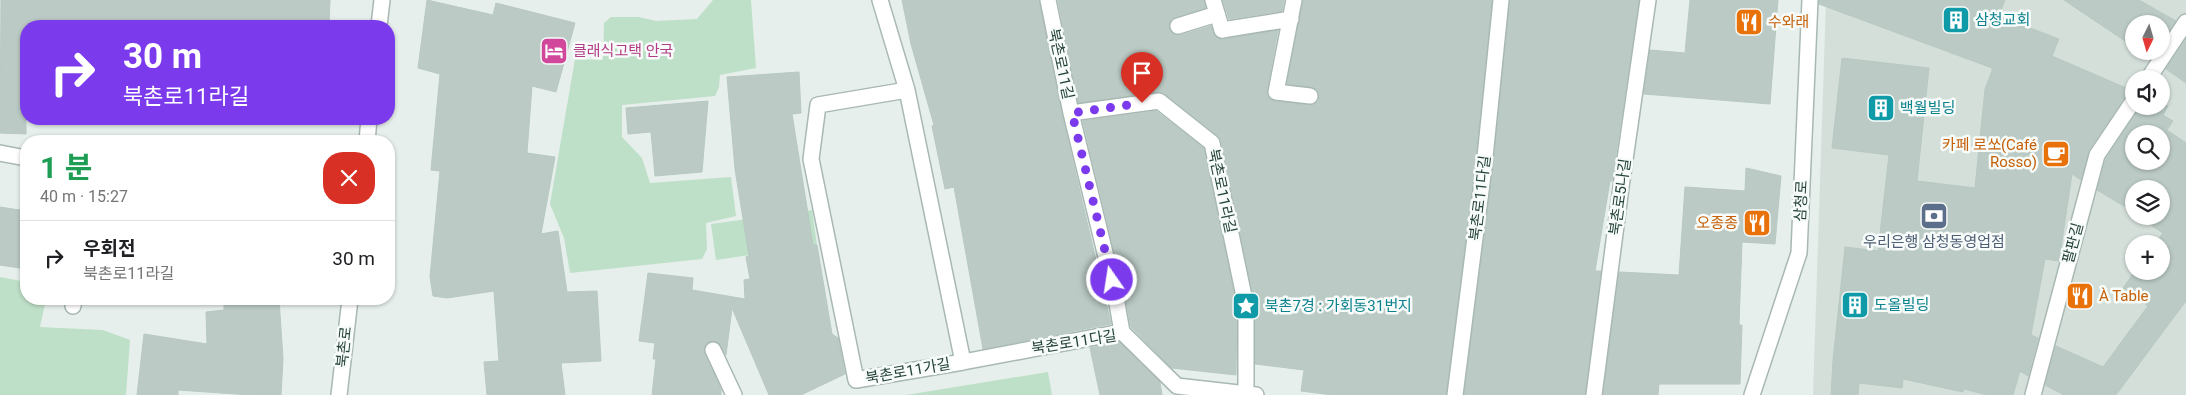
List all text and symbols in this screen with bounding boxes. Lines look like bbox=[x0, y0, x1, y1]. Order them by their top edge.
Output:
building icon: 삼청교회 bbox=[1941, 5, 1971, 35]
restaurant icon: 수와래 bbox=[1734, 7, 1764, 37]
place label: 삼청교회 bbox=[1975, 11, 2030, 29]
place label: 수와래 bbox=[1768, 13, 1809, 31]
north arrow bbox=[2125, 15, 2170, 60]
map controls bbox=[2125, 15, 2170, 280]
street label: 북촌로11길 bbox=[1045, 27, 1077, 101]
text: 30 m bbox=[123, 36, 202, 77]
hotel icon: 클래식고택 안국 bbox=[539, 36, 569, 66]
icon: right bbox=[40, 40, 105, 105]
place label: 클래식고택 안국 bbox=[573, 42, 673, 60]
pin bbox=[1121, 52, 1163, 103]
icon: arrive bbox=[1128, 59, 1156, 87]
button: sound bbox=[2125, 70, 2170, 115]
text: 북촌로11라길 bbox=[123, 84, 249, 109]
building icon: 백월빌딩 bbox=[1866, 93, 1896, 123]
place label: 백월빌딩 bbox=[1900, 99, 1955, 117]
button: search bbox=[2125, 125, 2170, 170]
place label: 카페 로쏘(Café Rosso) bbox=[1942, 136, 2037, 171]
cafe icon: 카페 로쏘(Café Rosso) bbox=[2041, 139, 2071, 169]
street label: 북촌로11라길 bbox=[1204, 147, 1240, 235]
text: 1 분 bbox=[40, 150, 92, 185]
button: close bbox=[323, 152, 375, 204]
street label: 북촌로11다길 bbox=[1466, 154, 1494, 242]
street label: 북촌로5나길 bbox=[1606, 157, 1634, 237]
street label: 삼청로 bbox=[1791, 180, 1811, 222]
button: layers bbox=[2125, 180, 2170, 225]
text: 40 m · 15:27 bbox=[40, 187, 128, 206]
bank icon: 우리은행 삼청동영업점 bbox=[1919, 201, 1949, 231]
restaurant icon: 오종종 bbox=[1742, 208, 1772, 238]
place label: 오종종 bbox=[1697, 214, 1738, 232]
street label: 팔판길 bbox=[2059, 221, 2087, 265]
place label: 우리은행 삼청동영업점 bbox=[1863, 233, 2005, 251]
button: + bbox=[2125, 235, 2170, 280]
text: 우회전 bbox=[83, 237, 135, 260]
icon: right bbox=[40, 244, 68, 272]
text: 30 m bbox=[332, 247, 375, 270]
position arrow bbox=[1085, 253, 1137, 305]
text: 북촌로11라길 bbox=[83, 264, 175, 283]
restaurant icon: À Table bbox=[2065, 281, 2095, 311]
place label: À Table bbox=[2099, 287, 2149, 305]
building icon: 도올빌딩 bbox=[1840, 290, 1870, 320]
place icon: 북촌7경 : 가회동31번지 bbox=[1231, 291, 1261, 321]
place label: 도올빌딩 bbox=[1874, 296, 1929, 314]
place label: 북촌7경 : 가회동31번지 bbox=[1265, 297, 1412, 315]
street label: 북촌로 bbox=[333, 325, 355, 369]
street label: 북촌로11다길 bbox=[1030, 326, 1118, 358]
street label: 북촌로11가길 bbox=[864, 355, 952, 387]

